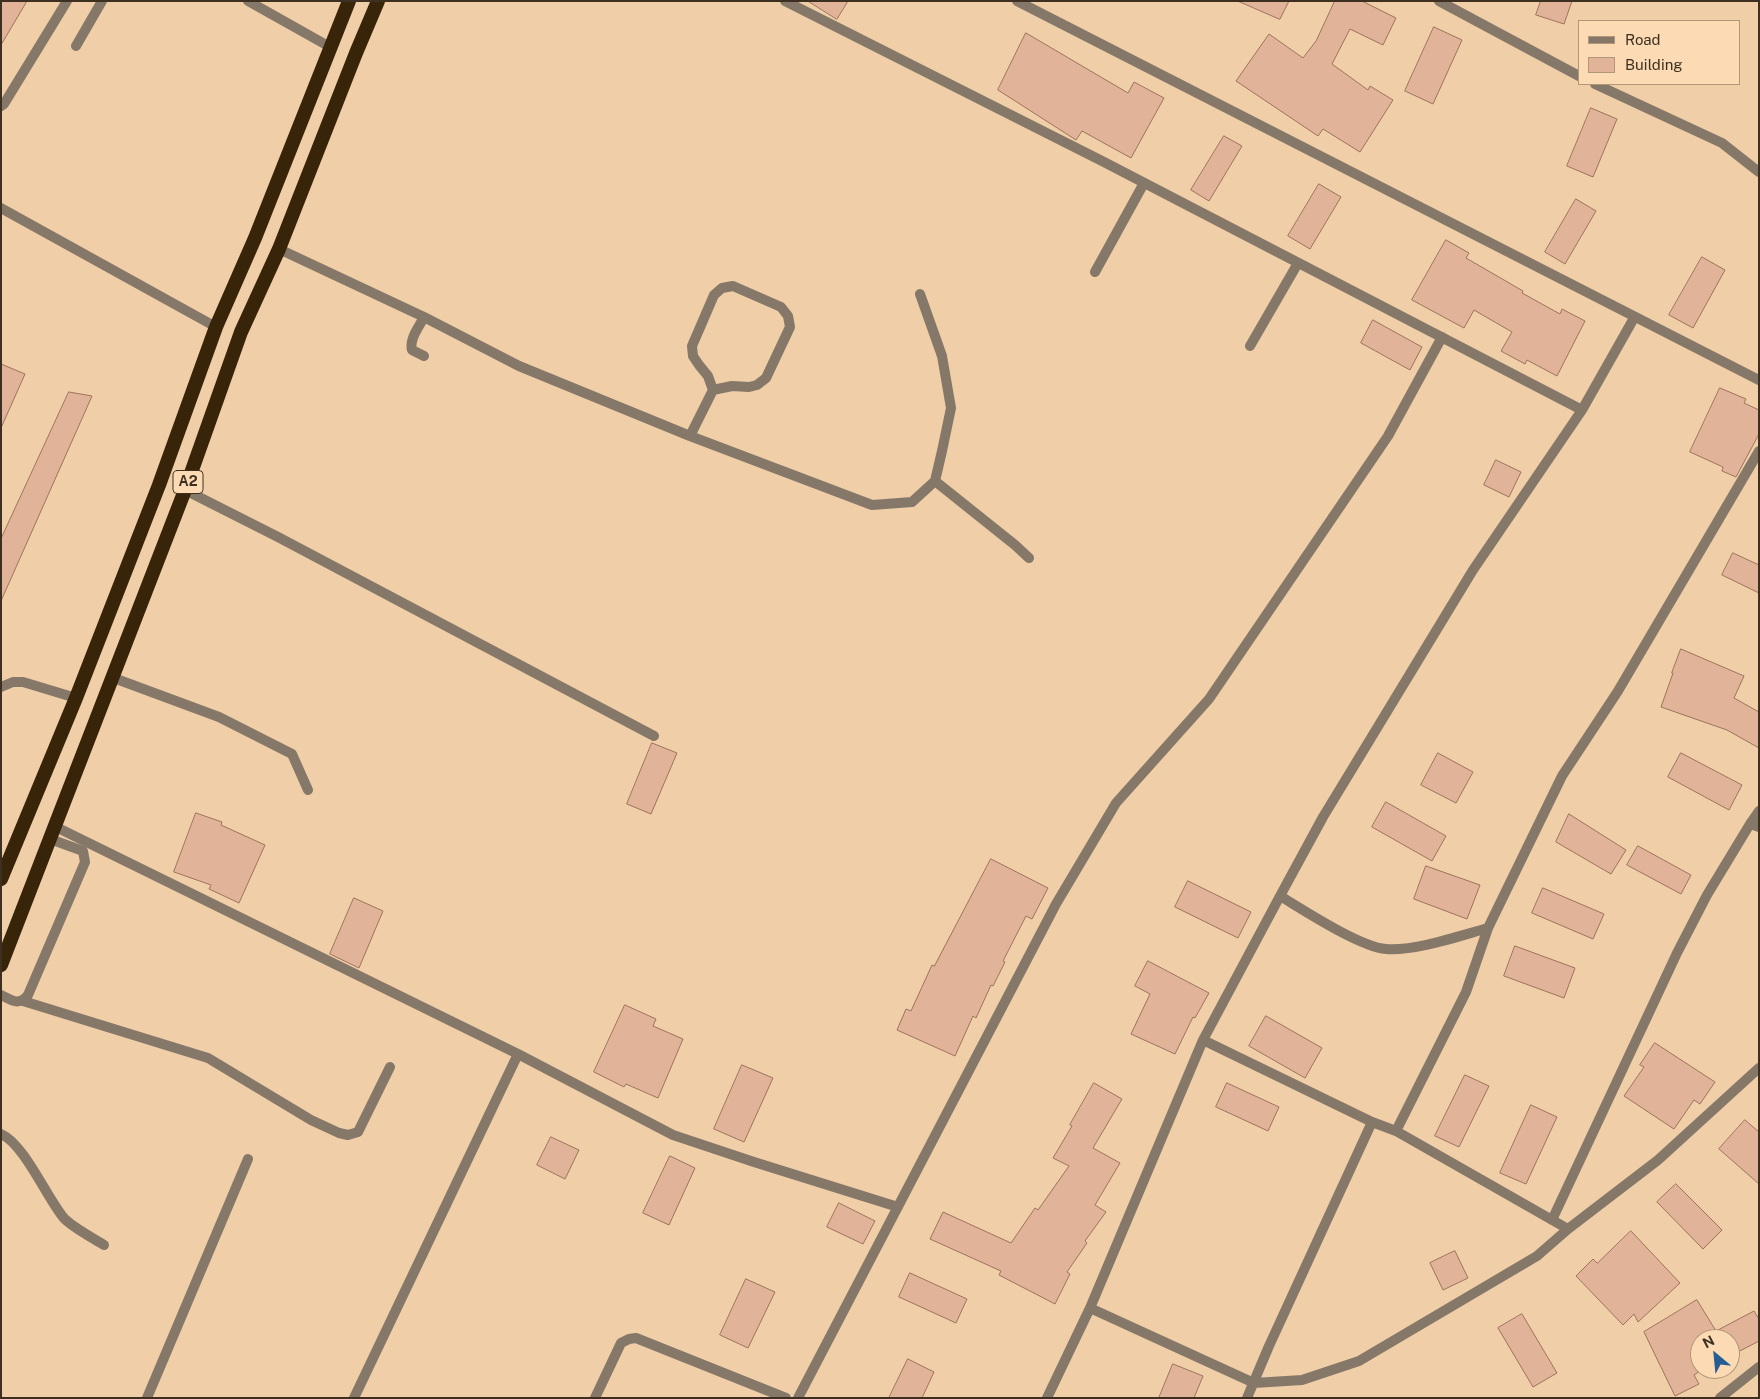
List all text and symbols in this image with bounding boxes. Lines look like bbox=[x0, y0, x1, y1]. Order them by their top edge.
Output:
legend bbox=[1578, 20, 1740, 85]
text: Road bbox=[1625, 31, 1661, 48]
text: Building bbox=[1625, 56, 1683, 73]
road number: A2 bbox=[173, 471, 203, 494]
north arrow bbox=[1690, 1329, 1740, 1379]
text: N bbox=[1700, 1332, 1717, 1351]

